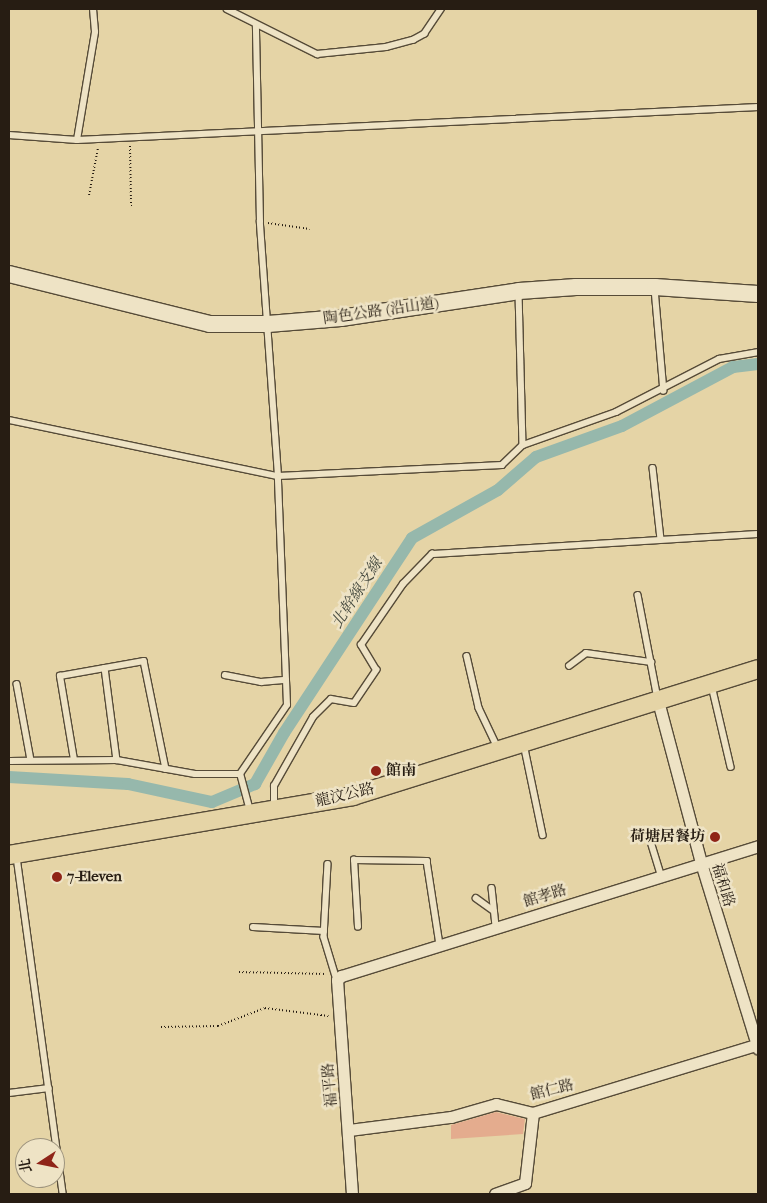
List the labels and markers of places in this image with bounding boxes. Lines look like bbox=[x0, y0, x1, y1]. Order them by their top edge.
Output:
place label: 館南 bbox=[386, 762, 416, 780]
marker: 館南 bbox=[370, 765, 382, 777]
place label: 荷塘居餐坊 bbox=[630, 828, 705, 846]
marker: 荷塘居餐坊 bbox=[709, 831, 721, 843]
place label: 7-Eleven bbox=[67, 868, 122, 886]
marker: 7-Eleven bbox=[51, 871, 63, 883]

